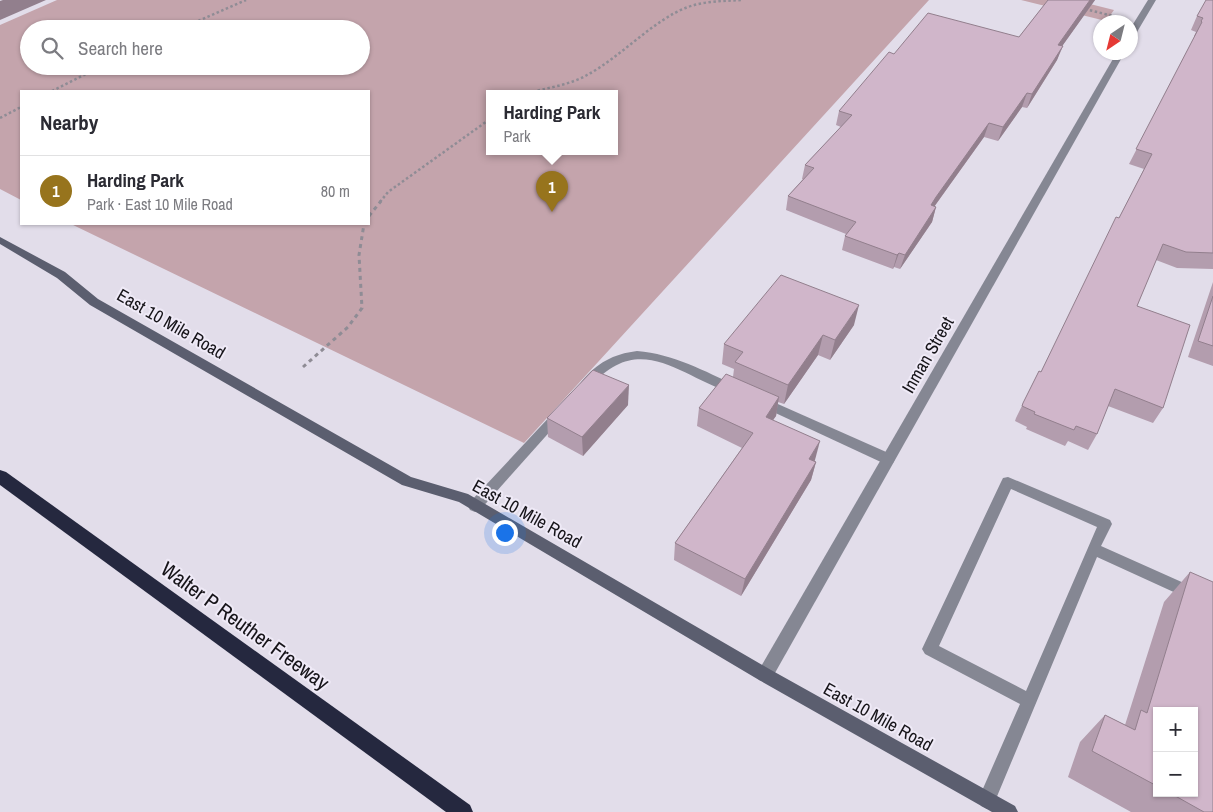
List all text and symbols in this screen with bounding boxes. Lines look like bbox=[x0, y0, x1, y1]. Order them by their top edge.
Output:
north arrow bbox=[1093, 15, 1138, 60]
search box bbox=[20, 20, 370, 75]
icon: search bbox=[38, 34, 66, 62]
text: Search here bbox=[78, 35, 163, 61]
popup bbox=[486, 90, 618, 155]
text: Harding Park bbox=[504, 99, 600, 125]
text: Nearby bbox=[40, 108, 98, 137]
text: Park bbox=[504, 125, 530, 147]
text: Harding Park bbox=[87, 167, 184, 193]
pin: 1 bbox=[536, 171, 568, 212]
text: 1 bbox=[52, 180, 60, 202]
text: 80 m bbox=[321, 180, 350, 202]
text: Park · East 10 Mile Road bbox=[87, 193, 233, 215]
street label: East 10 Mile Road bbox=[112, 282, 230, 365]
street label: Inman Street bbox=[896, 312, 960, 398]
street label: East 10 Mile Road bbox=[468, 473, 586, 554]
your location bbox=[492, 520, 518, 546]
street label: Walter P Reuther Freeway bbox=[155, 555, 336, 697]
street label: East 10 Mile Road bbox=[819, 676, 937, 757]
map controls bbox=[1153, 707, 1198, 797]
button: + bbox=[1153, 707, 1198, 752]
button: − bbox=[1153, 752, 1198, 797]

